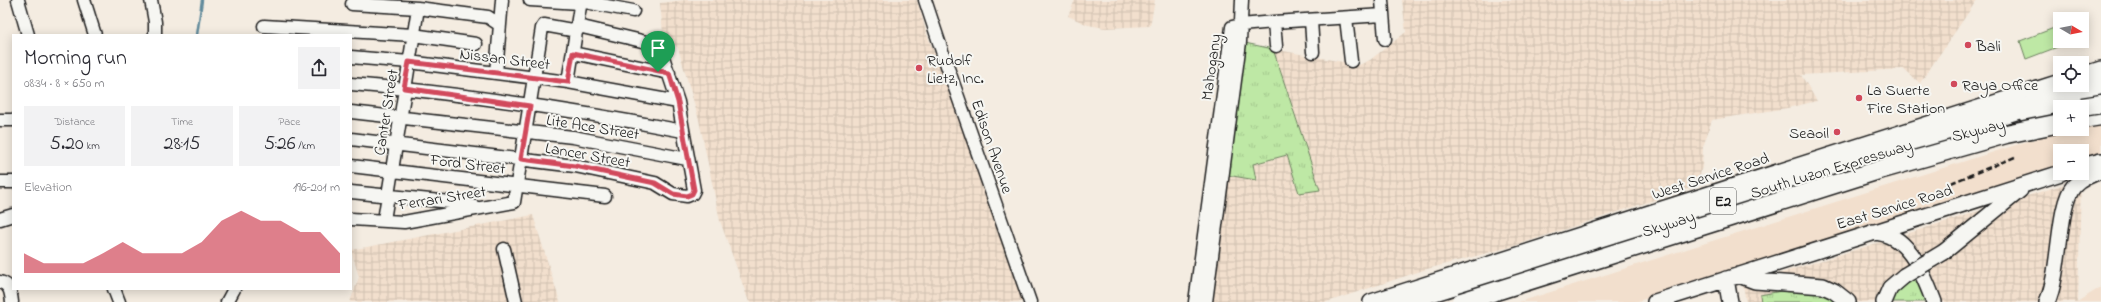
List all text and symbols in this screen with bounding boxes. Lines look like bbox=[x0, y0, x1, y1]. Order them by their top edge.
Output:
north arrow bbox=[2053, 12, 2089, 48]
map controls bbox=[2053, 12, 2089, 180]
pin bbox=[641, 31, 675, 72]
street label: Mahogany bbox=[1195, 32, 1229, 102]
place label: Bali bbox=[1975, 35, 2001, 59]
icon: arrive bbox=[647, 37, 669, 59]
marker: Bali bbox=[1963, 40, 1973, 50]
text: Morning run bbox=[24, 43, 127, 75]
street label: Nissan Street bbox=[458, 43, 552, 78]
button: share bbox=[298, 47, 340, 89]
place label: Rudolf Lietz, Inc. bbox=[927, 49, 984, 91]
button: locate bbox=[2053, 56, 2089, 92]
marker: Rudolf Lietz, Inc. bbox=[914, 63, 924, 73]
street label: Canter Street bbox=[368, 67, 406, 157]
text: 08:34 · 8 × 650 m bbox=[24, 74, 105, 93]
place label: Raya Office bbox=[1962, 74, 2039, 98]
place label: La Suerte Fire Station bbox=[1866, 79, 1945, 121]
marker: Raya Office bbox=[1949, 79, 1959, 89]
marker: La Suerte Fire Station bbox=[1854, 93, 1864, 103]
street label: Edison Avenue bbox=[964, 97, 1019, 198]
button: + bbox=[2053, 100, 2089, 136]
street label: Lite Ace Street bbox=[544, 109, 641, 147]
street label: Skyway bbox=[1949, 113, 2008, 149]
text: Distance bbox=[54, 114, 95, 130]
text: Time bbox=[171, 114, 193, 130]
text: Pace bbox=[279, 114, 300, 130]
place label: Seaoil bbox=[1789, 122, 1829, 146]
marker: Seaoil bbox=[1832, 127, 1842, 137]
text: 5.20 bbox=[50, 130, 84, 159]
text: 28:15 bbox=[164, 130, 200, 159]
text: 5:26 bbox=[264, 130, 296, 159]
street label: South Luzon Expressway bbox=[1747, 134, 1916, 206]
street label: Lancer Street bbox=[543, 137, 633, 175]
text: km bbox=[84, 138, 100, 154]
text: /km bbox=[296, 138, 315, 154]
button: − bbox=[2053, 144, 2089, 180]
street label: West Service Road bbox=[1649, 147, 1772, 207]
street label: Ford Street bbox=[428, 148, 507, 182]
text: Elevation bbox=[24, 178, 72, 197]
text: 196–201 m bbox=[293, 178, 340, 197]
street label: East Service Road bbox=[1834, 179, 1956, 237]
street label: Ferrari Street bbox=[396, 180, 488, 218]
road number: E2 bbox=[1710, 188, 1736, 214]
street label: Skyway bbox=[1639, 205, 1698, 245]

